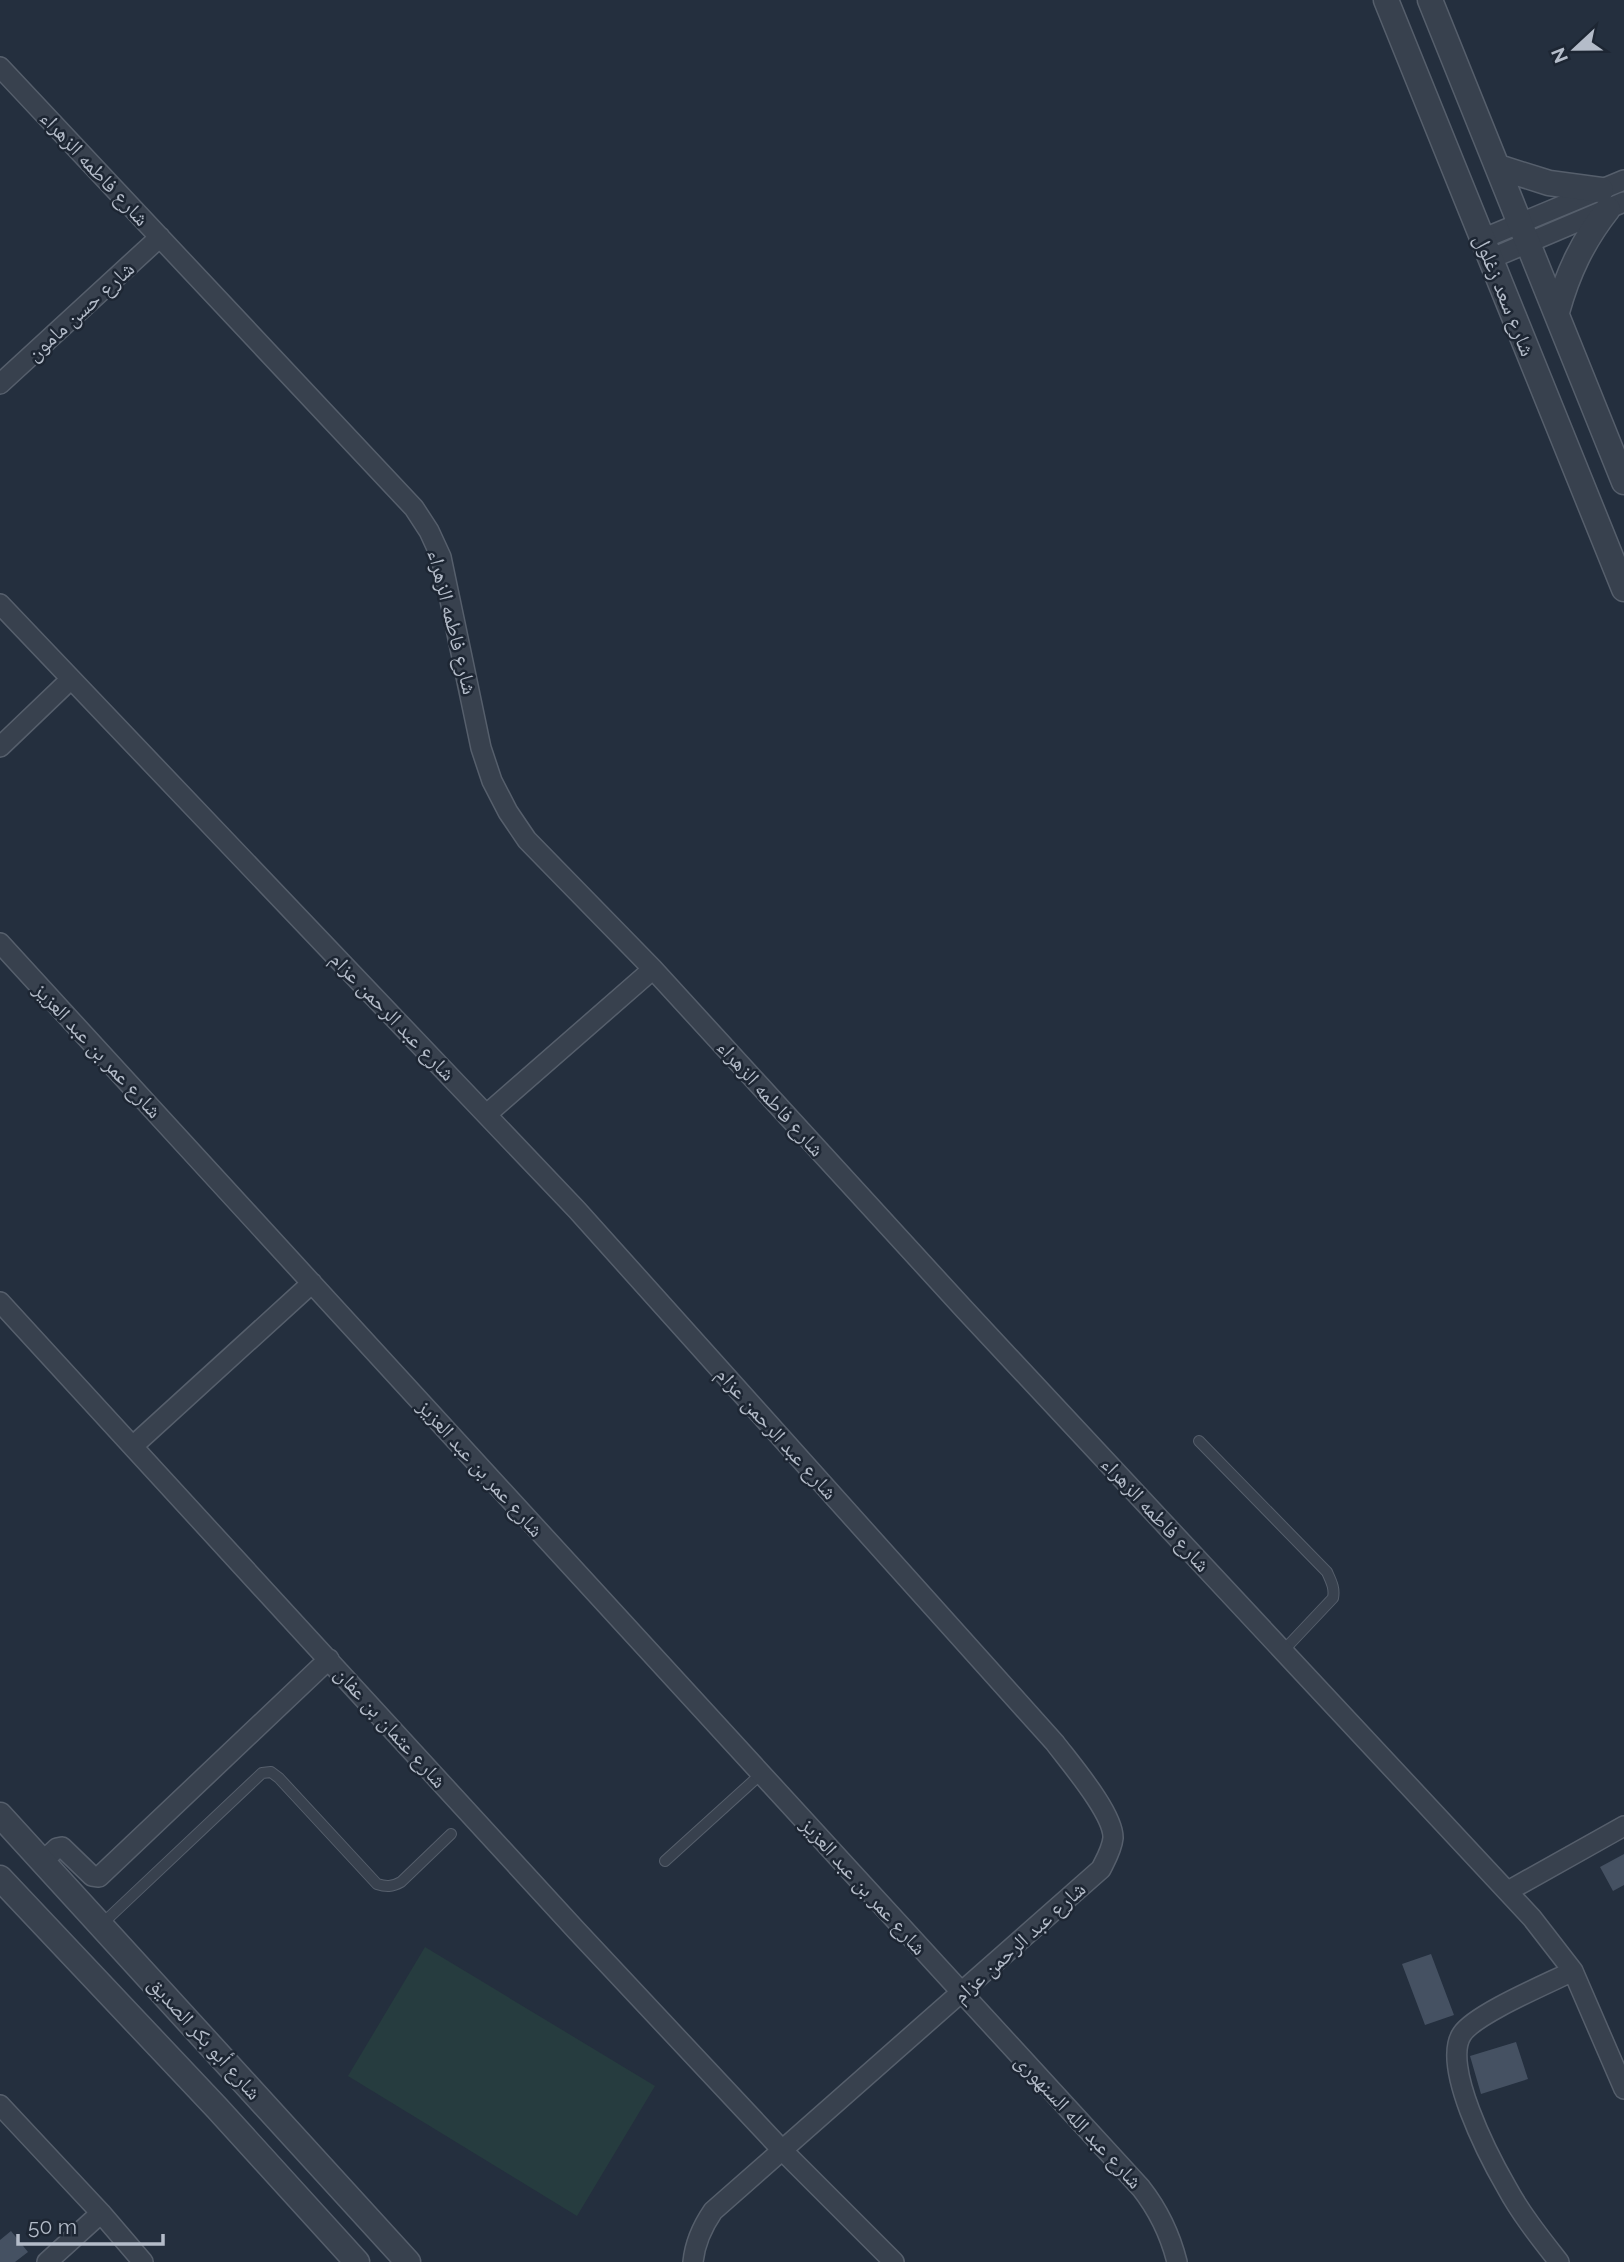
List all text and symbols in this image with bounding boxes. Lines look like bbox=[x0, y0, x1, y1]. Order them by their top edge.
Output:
north arrow bbox=[1540, 14, 1610, 84]
text: N bbox=[1546, 45, 1572, 66]
street label: شارع فاطمه الزهراء bbox=[35, 105, 155, 231]
street label: شارع سعد زغلول bbox=[1468, 230, 1541, 360]
street label: شارع حسن مامون bbox=[21, 256, 140, 367]
street label: شارع فاطمه الزهراء bbox=[422, 547, 483, 697]
street label: شارع عبد الرحمن عزام bbox=[324, 946, 461, 1087]
street label: شارع عمر بن عبد العزيز bbox=[27, 976, 167, 1124]
street label: شارع فاطمه الزهراء bbox=[711, 1035, 830, 1162]
street label: شارع عبد الرحمن عزام bbox=[710, 1362, 843, 1506]
street label: شارع عمر بن عبد العزيز bbox=[411, 1393, 549, 1542]
street label: شارع فاطمه الزهراء bbox=[1096, 1451, 1216, 1577]
street label: شارع عثمان بن عفان bbox=[329, 1661, 452, 1794]
street label: شارع عمر بن عبد العزيز bbox=[794, 1811, 932, 1960]
street label: شارع عبد الرحمن عزام bbox=[948, 1876, 1092, 2009]
street label: شارع أبو بكر الصديق bbox=[142, 1971, 267, 2105]
street label: شارع عبد الله السنهورى bbox=[1009, 2048, 1148, 2194]
scale bar bbox=[18, 2202, 163, 2246]
text: 50 m bbox=[28, 2214, 77, 2239]

